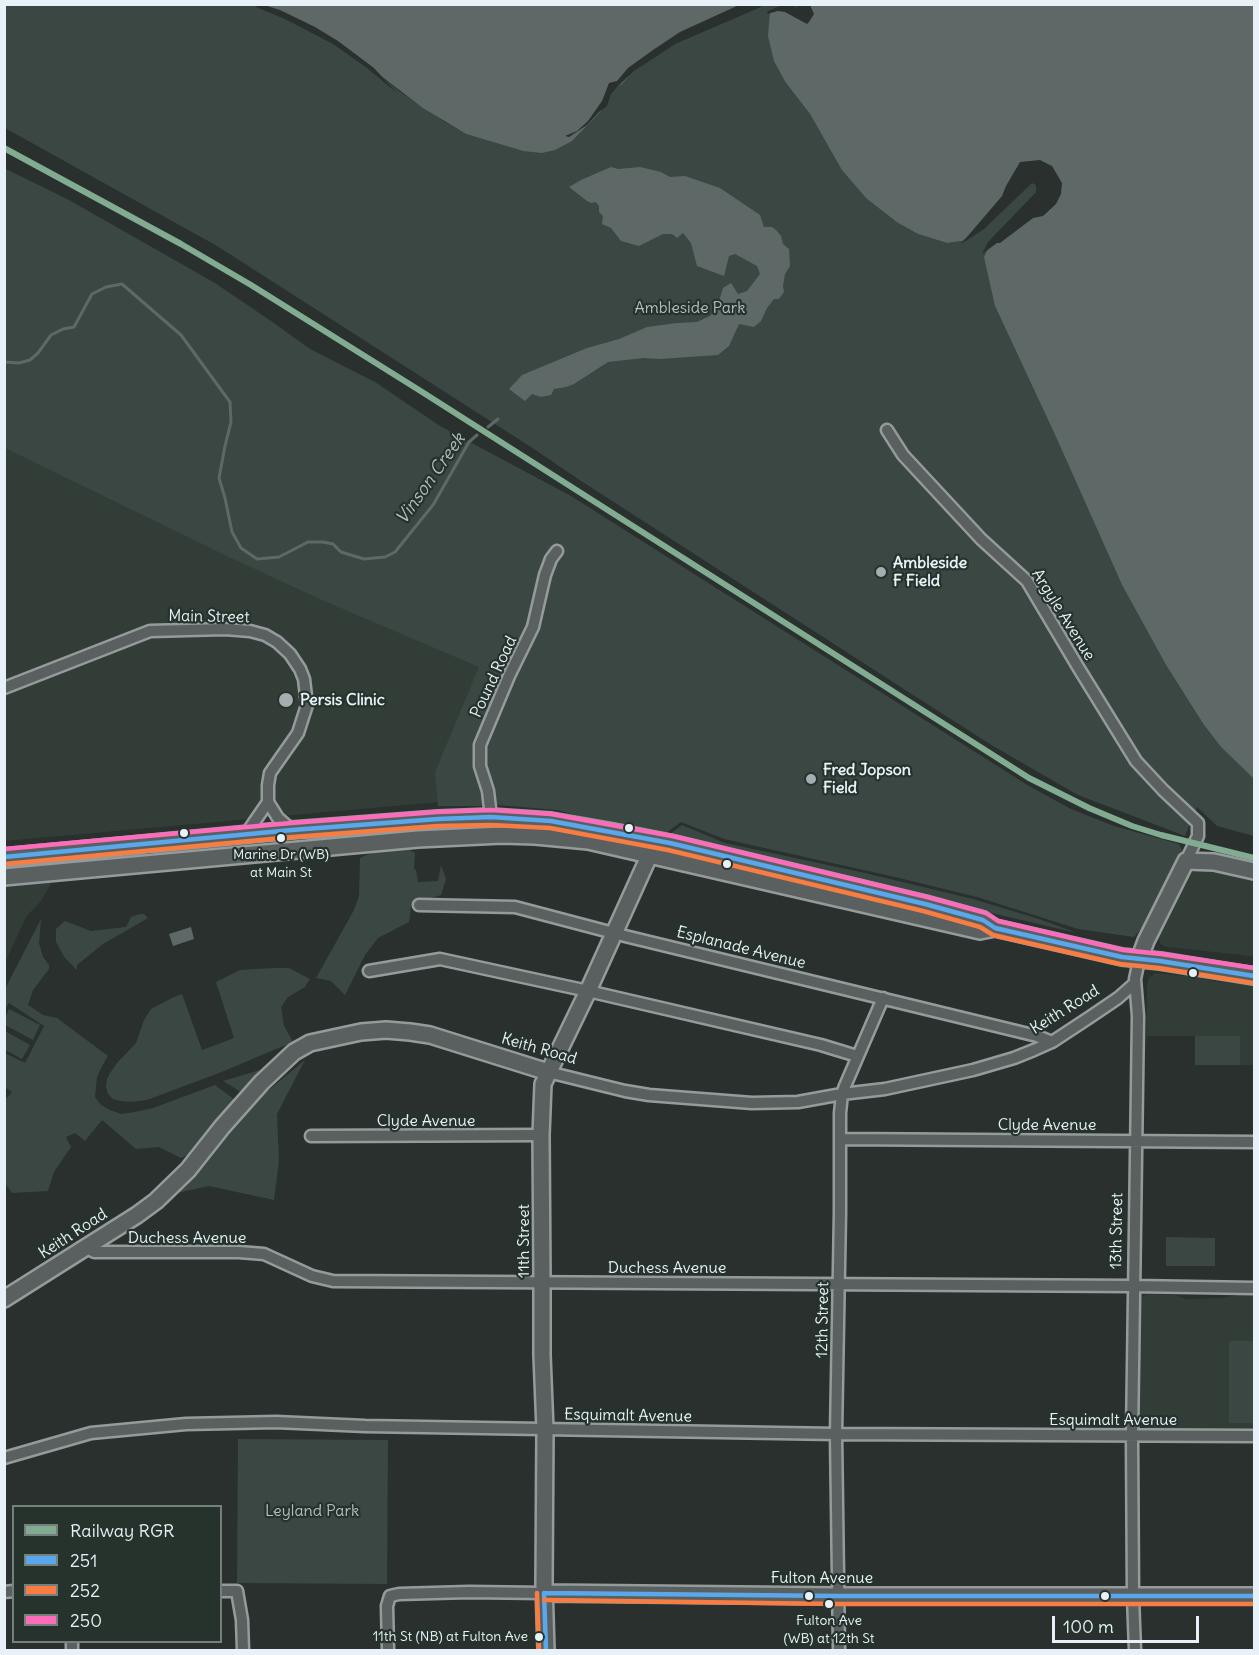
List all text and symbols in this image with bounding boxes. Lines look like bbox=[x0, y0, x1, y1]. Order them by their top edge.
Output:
park label: Ambleside Park bbox=[634, 298, 746, 318]
water label: Vinson Creek bbox=[392, 429, 470, 529]
place label: Ambleside F Field bbox=[893, 553, 967, 591]
marker: Ambleside F Field bbox=[874, 565, 888, 579]
street label: Argyle Avenue bbox=[1027, 566, 1099, 664]
street label: Main Street bbox=[168, 607, 250, 627]
street label: Pound Road bbox=[467, 633, 521, 721]
place label: Persis Clinic bbox=[300, 690, 385, 710]
marker: Persis Clinic bbox=[277, 691, 295, 709]
place label: Fred Jopson Field bbox=[823, 760, 911, 798]
marker: Fred Jopson Field bbox=[804, 772, 818, 786]
unlabelled marker bbox=[623, 822, 635, 834]
unlabelled marker bbox=[178, 827, 190, 839]
marker: Marine Dr (WB) at Main St bbox=[275, 832, 287, 844]
place label: Marine Dr (WB) at Main St bbox=[233, 847, 329, 880]
unlabelled marker bbox=[721, 858, 733, 870]
street label: Esplanade Avenue bbox=[675, 923, 807, 973]
unlabelled marker bbox=[1187, 967, 1199, 979]
street label: Keith Road bbox=[1027, 981, 1103, 1039]
street label: Keith Road bbox=[499, 1029, 579, 1069]
street label: Clyde Avenue bbox=[377, 1111, 475, 1131]
street label: Clyde Avenue bbox=[998, 1115, 1096, 1135]
street label: 13th Street bbox=[1107, 1193, 1127, 1269]
street label: 11th Street bbox=[514, 1204, 534, 1278]
street label: Keith Road bbox=[35, 1205, 111, 1263]
street label: Duchess Avenue bbox=[128, 1228, 246, 1248]
street label: Duchess Avenue bbox=[608, 1258, 726, 1278]
street label: 12th Street bbox=[813, 1282, 833, 1358]
street label: Esquimalt Avenue bbox=[564, 1405, 692, 1427]
street label: Esquimalt Avenue bbox=[1049, 1410, 1177, 1430]
park label: Leyland Park bbox=[265, 1501, 359, 1521]
legend bbox=[12, 1505, 222, 1643]
text: Railway RGR bbox=[70, 1519, 174, 1542]
text: 251 bbox=[70, 1549, 97, 1572]
street label: Fulton Avenue bbox=[771, 1568, 873, 1588]
text: 252 bbox=[70, 1579, 100, 1602]
unlabelled marker bbox=[803, 1590, 815, 1602]
unlabelled marker bbox=[1099, 1590, 1111, 1602]
marker: Fulton Ave (WB) at 12th St bbox=[823, 1598, 835, 1610]
scale bar bbox=[1055, 1604, 1202, 1642]
text: 250 bbox=[70, 1609, 102, 1632]
place label: Fulton Ave (WB) at 12th St bbox=[783, 1613, 875, 1646]
text: 100 m bbox=[1063, 1615, 1114, 1638]
place label: 11th St (NB) at Fulton Ave bbox=[373, 1629, 528, 1645]
marker: 11th St (NB) at Fulton Ave bbox=[533, 1631, 545, 1643]

